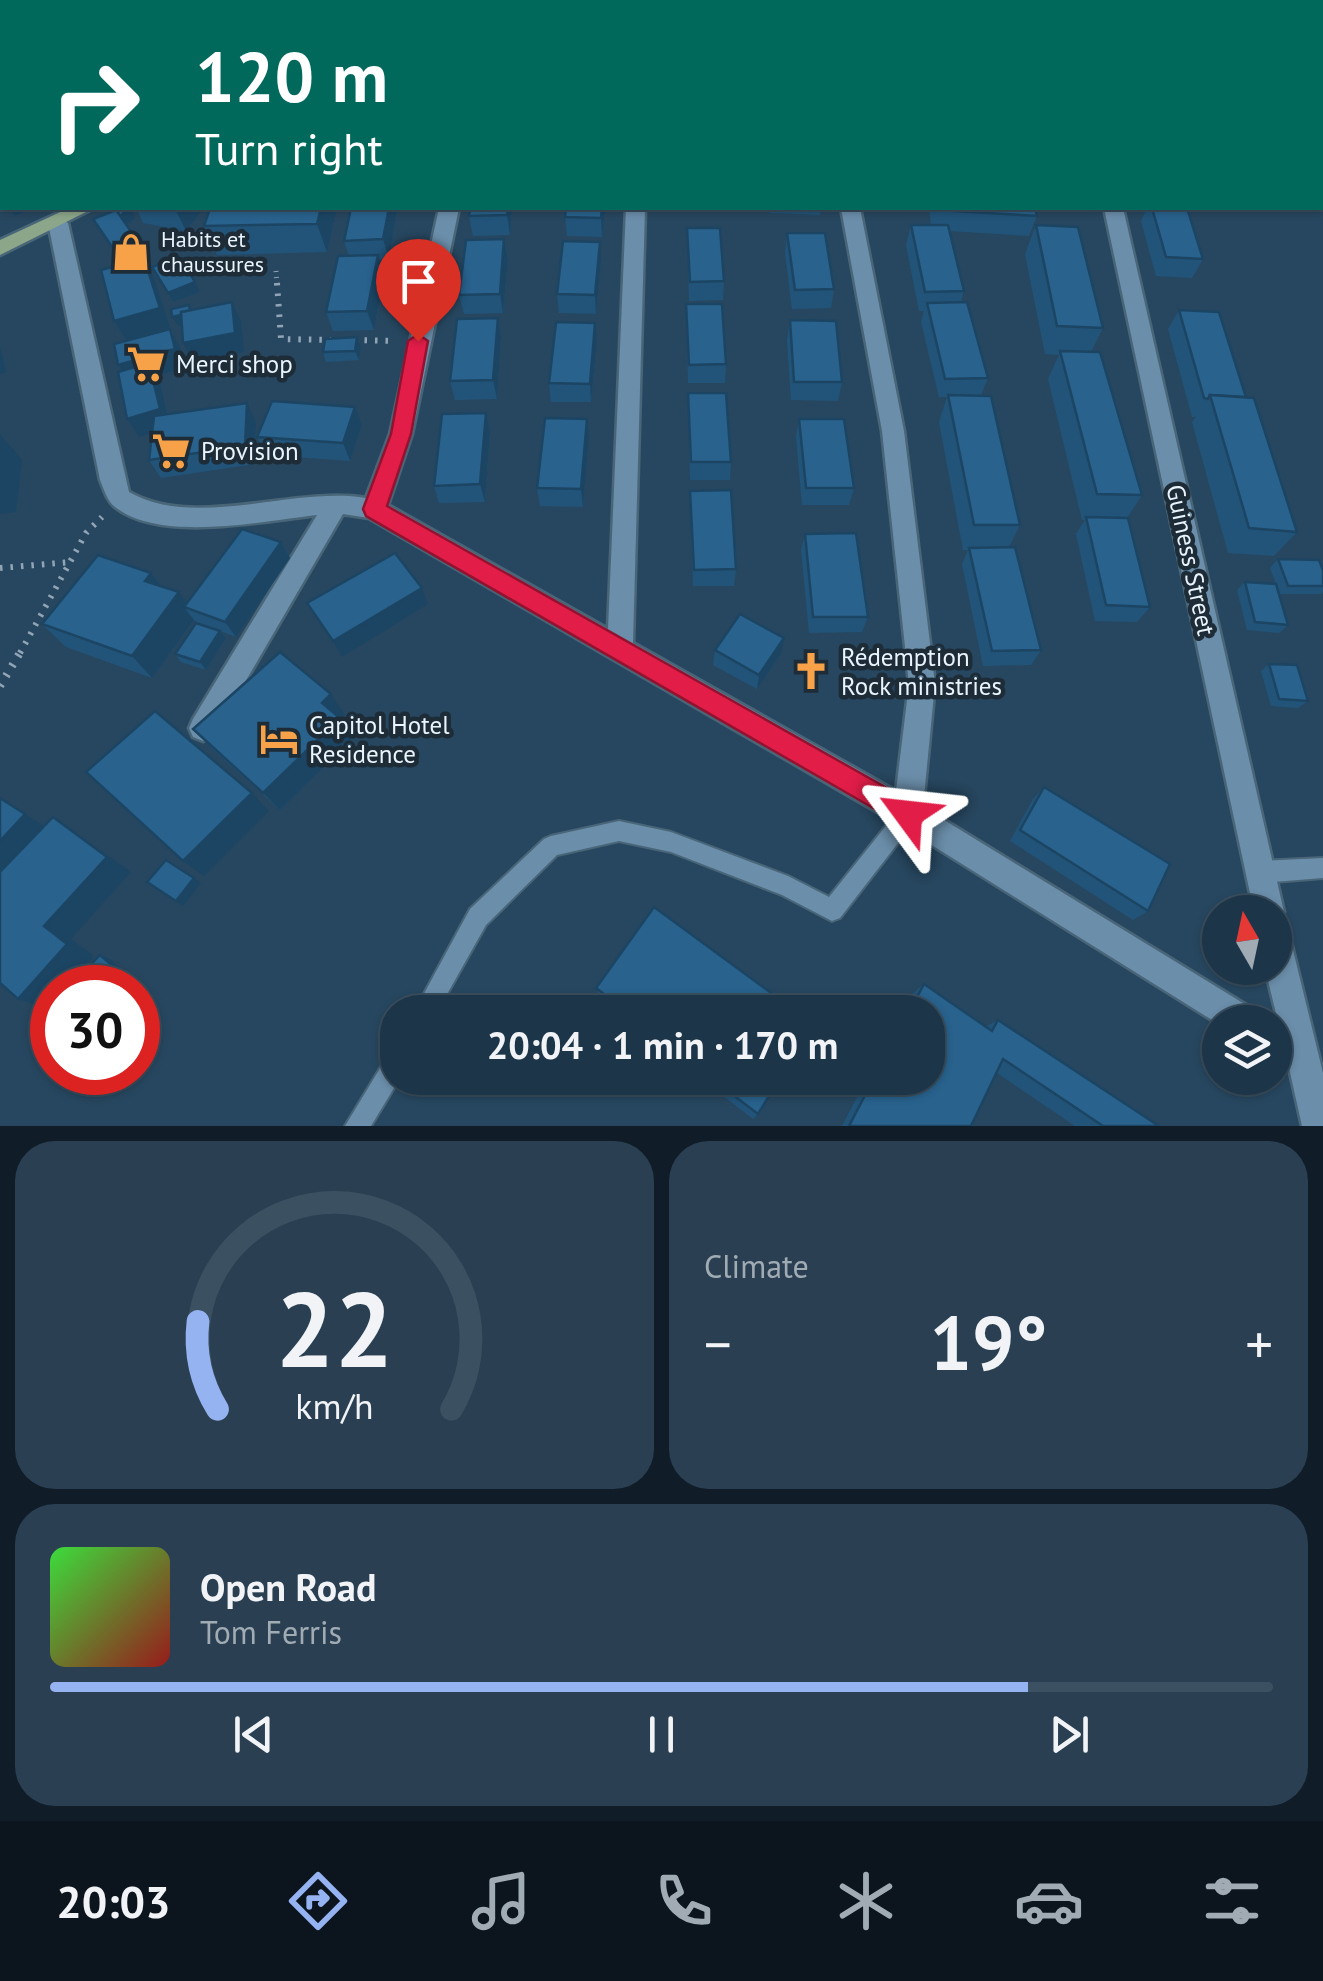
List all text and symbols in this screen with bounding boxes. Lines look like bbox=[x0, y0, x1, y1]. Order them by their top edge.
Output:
text: 120 m bbox=[195, 31, 388, 121]
icon: right bbox=[30, 40, 160, 170]
text: Turn right bbox=[195, 119, 383, 177]
place label: Habits et chaussures bbox=[161, 225, 264, 278]
shop icon: Habits et chaussures bbox=[110, 231, 152, 273]
pin bbox=[376, 239, 461, 342]
icon: arrive bbox=[391, 254, 446, 309]
supermarket icon: Merci shop bbox=[125, 343, 167, 385]
place label: Merci shop bbox=[176, 348, 293, 380]
supermarket icon: Provision bbox=[150, 430, 192, 472]
place label: Provision bbox=[201, 435, 299, 467]
street label: Guiness Street bbox=[1159, 482, 1223, 639]
place label: Rédemption Rock ministries bbox=[841, 641, 1002, 702]
church icon: Rédemption Rock ministries bbox=[790, 650, 832, 692]
place label: Capitol Hotel Residence bbox=[309, 709, 450, 770]
hotel icon: Capitol Hotel Residence bbox=[258, 718, 300, 760]
position arrow bbox=[856, 762, 960, 866]
north arrow bbox=[1202, 895, 1292, 985]
map controls bbox=[1202, 895, 1292, 1095]
speed limit sign: 30 bbox=[30, 965, 160, 1095]
button: layers bbox=[1202, 1005, 1292, 1095]
text: 20:04 · 1 min · 170 m bbox=[487, 1020, 838, 1069]
text: Climate bbox=[704, 1245, 809, 1287]
text: 22 bbox=[276, 1261, 393, 1396]
text: 19° bbox=[930, 1294, 1047, 1391]
text: − bbox=[704, 1308, 732, 1379]
text: + bbox=[1245, 1308, 1273, 1379]
text: km/h bbox=[295, 1383, 374, 1429]
text: Open Road bbox=[200, 1562, 376, 1611]
text: Tom Ferris bbox=[200, 1611, 342, 1653]
icon: previous bbox=[226, 1707, 281, 1762]
icon: pause bbox=[634, 1707, 689, 1762]
icon: next bbox=[1042, 1707, 1097, 1762]
icon: directions bbox=[283, 1866, 353, 1936]
icon: music bbox=[466, 1866, 536, 1936]
icon: phone bbox=[649, 1866, 719, 1936]
icon: climate bbox=[831, 1866, 901, 1936]
icon: car bbox=[1014, 1866, 1084, 1936]
icon: filters bbox=[1197, 1866, 1267, 1936]
text: 20:03 bbox=[56, 1872, 171, 1930]

